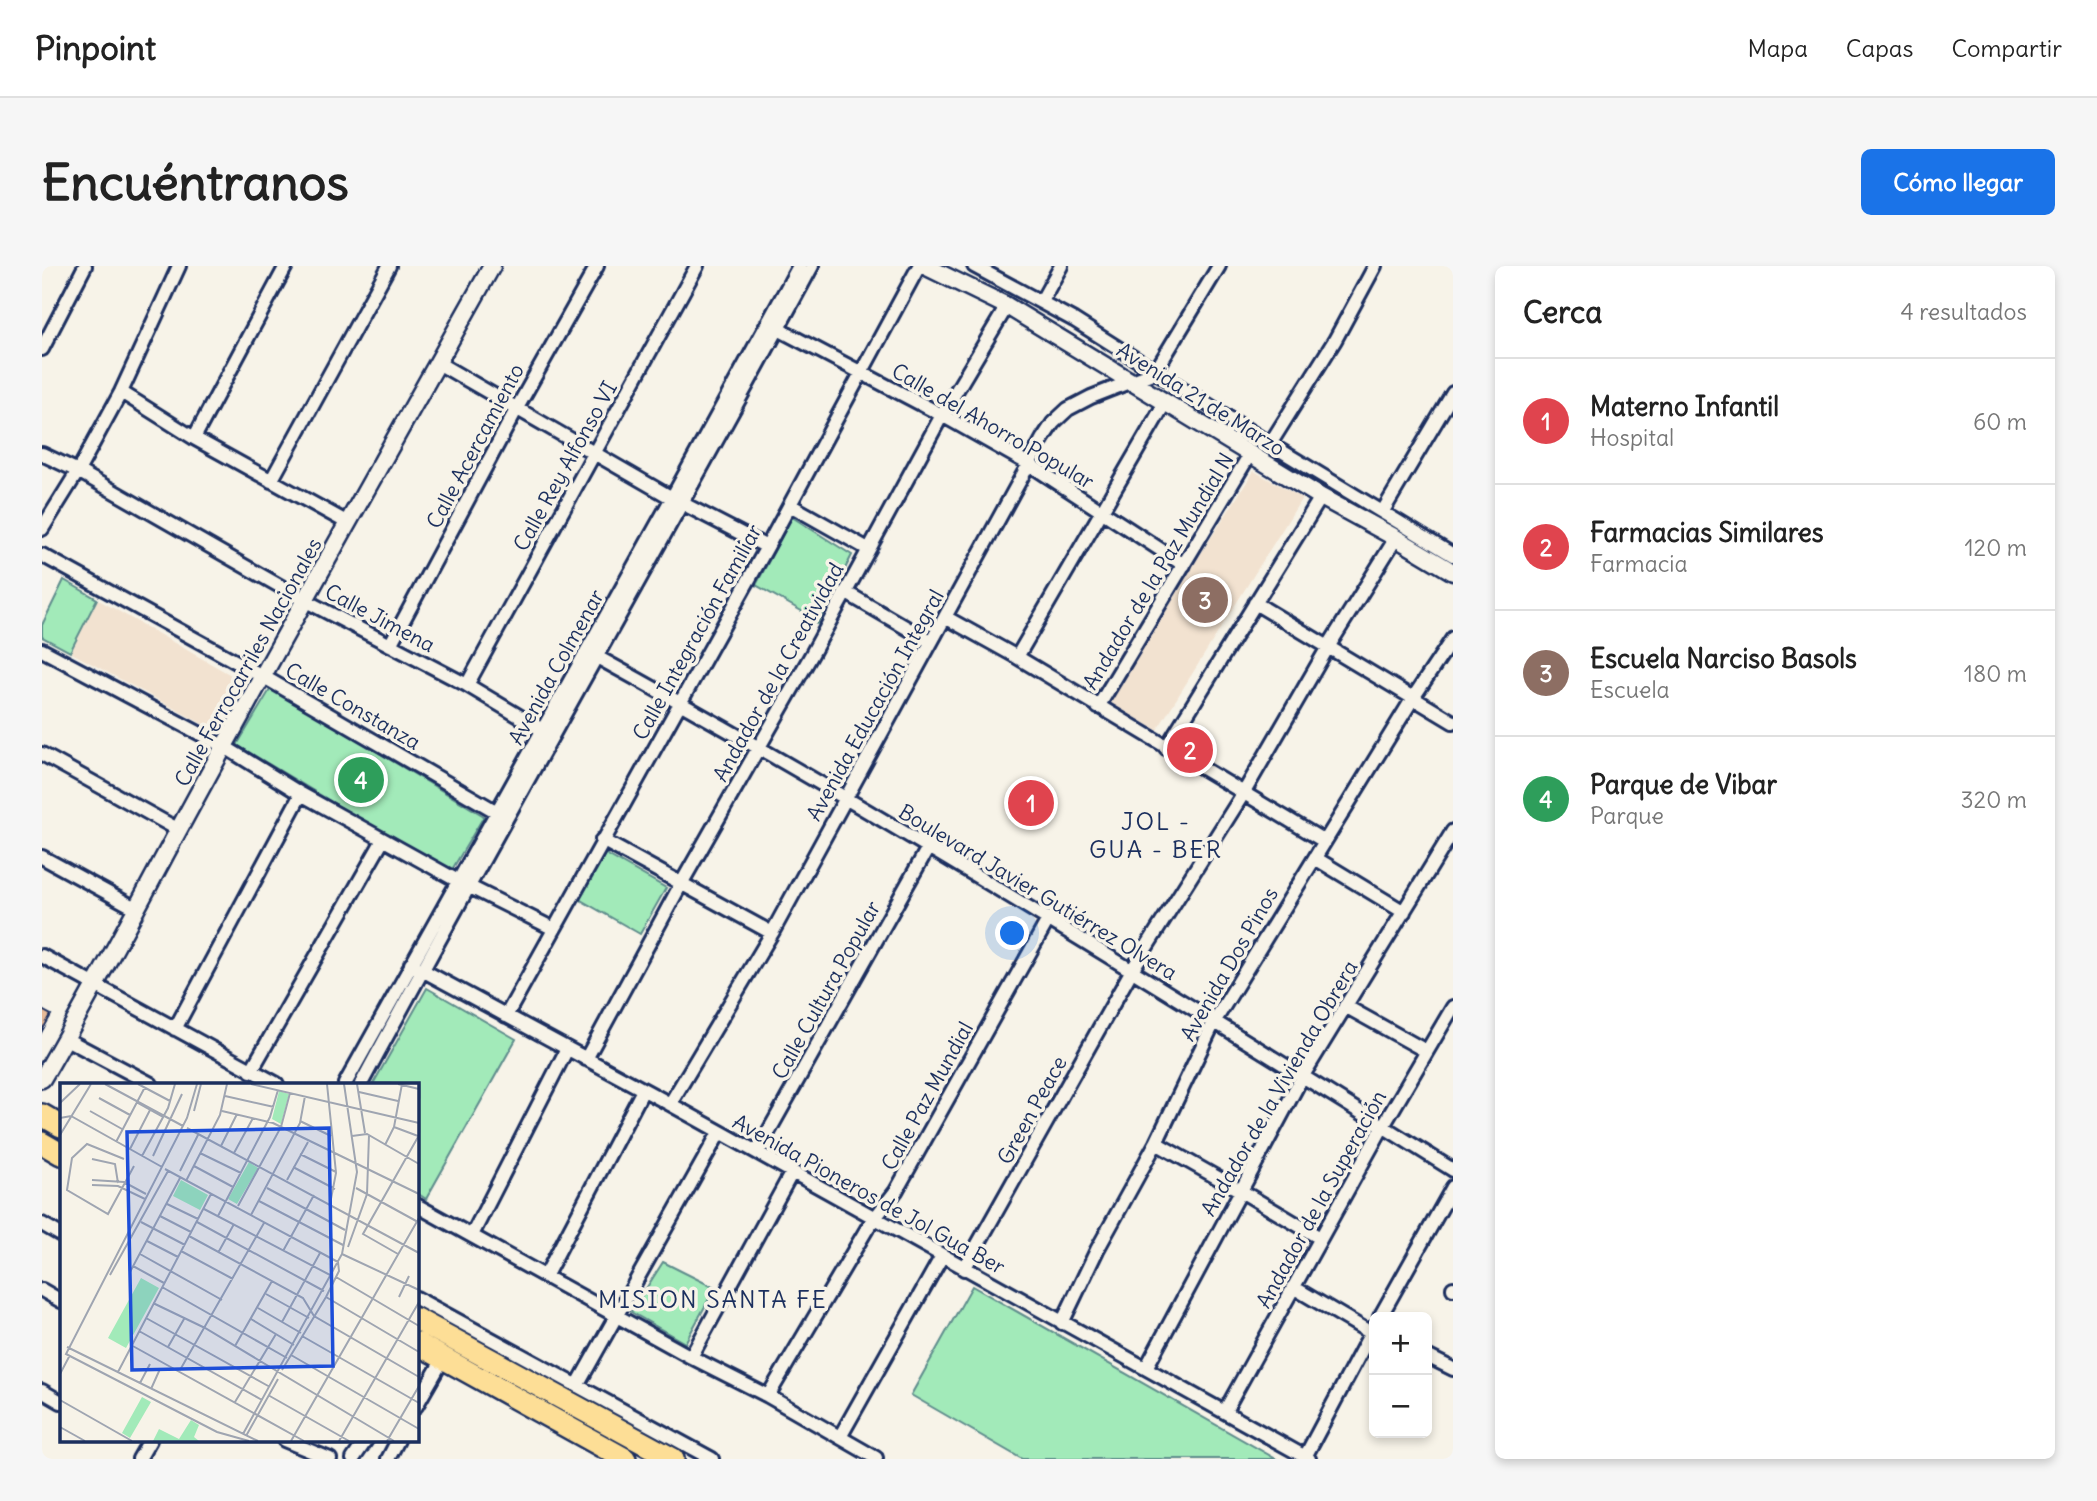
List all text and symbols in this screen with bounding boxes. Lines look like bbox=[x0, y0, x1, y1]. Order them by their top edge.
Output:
text: Pinpoint bbox=[35, 27, 156, 69]
text: Mapa bbox=[1747, 33, 1808, 63]
text: Capas bbox=[1846, 33, 1913, 63]
text: Compartir bbox=[1951, 33, 2062, 63]
button: Cómo llegar bbox=[1861, 149, 2055, 215]
text: Encuéntranos bbox=[42, 152, 349, 213]
text: Cerca bbox=[1523, 293, 1602, 331]
text: 4 resultados bbox=[1900, 297, 2027, 326]
street label: Avenida 21 de Marzo bbox=[1112, 336, 1290, 462]
street label: Calle del Ahorro Popular bbox=[887, 357, 1099, 495]
street label: Calle Acercamiento bbox=[420, 359, 530, 533]
street label: Calle Rey Alfonso VI bbox=[507, 376, 623, 556]
text: Materno Infantil bbox=[1590, 390, 1779, 423]
text: 1 bbox=[1541, 407, 1551, 436]
text: 60 m bbox=[1973, 407, 2027, 436]
text: Hospital bbox=[1590, 423, 1674, 452]
street label: Andador de la Paz Mundial N bbox=[1076, 448, 1240, 694]
text: Farmacias Similares bbox=[1590, 516, 1824, 549]
street label: Calle Integración Familiar bbox=[626, 519, 768, 745]
street label: Calle Ferrocarriles Nacionales bbox=[168, 533, 328, 791]
text: 2 bbox=[1540, 533, 1552, 562]
text: 120 m bbox=[1964, 533, 2027, 562]
text: Farmacia bbox=[1590, 549, 1688, 578]
street label: Andador de la Creatividad bbox=[707, 558, 849, 786]
pin: 3 bbox=[1182, 574, 1228, 626]
street label: Calle Jimena bbox=[320, 578, 440, 658]
street label: Avenida Colmenar bbox=[502, 584, 610, 749]
street label: Avenida Educación Integral bbox=[800, 585, 950, 825]
text: Escuela Narciso Basols bbox=[1590, 642, 1857, 675]
street label: Calle Constanza bbox=[281, 656, 425, 756]
text: 3 bbox=[1539, 659, 1553, 688]
text: 180 m bbox=[1964, 659, 2027, 688]
text: Escuela bbox=[1590, 675, 1670, 704]
pin: 2 bbox=[1167, 724, 1213, 776]
pin: 4 bbox=[338, 754, 384, 806]
text: Parque de Vibar bbox=[1590, 768, 1777, 801]
pin: 1 bbox=[1008, 777, 1054, 829]
text: 4 bbox=[1539, 785, 1553, 814]
text: 320 m bbox=[1961, 785, 2027, 814]
street label: Boulevard Javier Gutiérrez Olvera bbox=[894, 798, 1182, 986]
text: Parque bbox=[1590, 801, 1664, 830]
district label: JOL - GUA - BER bbox=[1089, 806, 1223, 864]
street label: Avenida Dos Pinos bbox=[1174, 882, 1284, 1046]
street label: Calle Cultura Popular bbox=[766, 896, 886, 1084]
your location bbox=[995, 916, 1029, 950]
street label: Andador de la Vivienda Obrera bbox=[1195, 955, 1363, 1221]
street label: Calle Paz Mundial bbox=[875, 1017, 979, 1175]
street label: Green Peace bbox=[991, 1051, 1073, 1169]
inset map bbox=[60, 1083, 418, 1442]
street label: Andador de la Superación bbox=[1250, 1085, 1392, 1313]
street label: Avenida Pioneros de Jol Gua Ber bbox=[728, 1108, 1010, 1280]
district label: MISION SANTA FE bbox=[598, 1284, 828, 1314]
map controls bbox=[1369, 1312, 1432, 1438]
button: + bbox=[1369, 1312, 1432, 1375]
button: − bbox=[1369, 1375, 1432, 1438]

